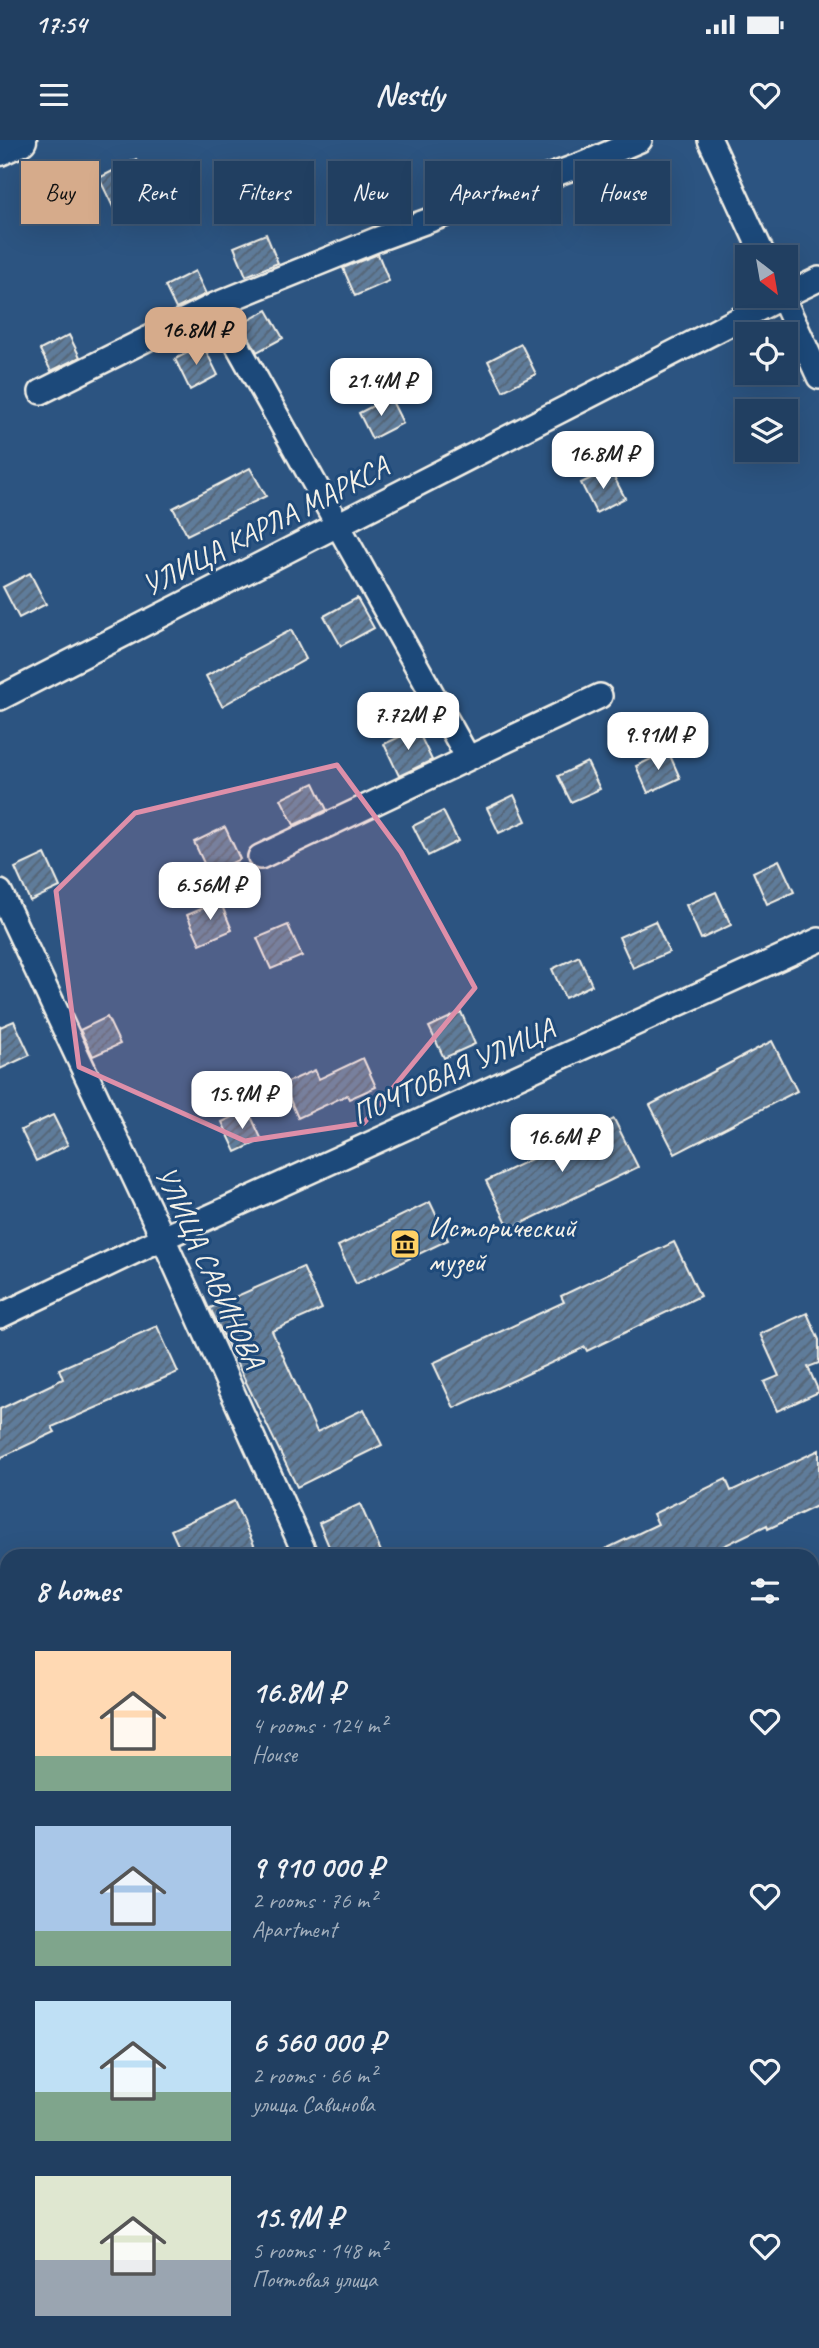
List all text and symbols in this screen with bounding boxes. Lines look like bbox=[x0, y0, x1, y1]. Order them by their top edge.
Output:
text: 17:54 bbox=[35, 8, 86, 41]
text: Nestly bbox=[375, 74, 444, 115]
icon: menu bbox=[35, 76, 73, 114]
icon: heart bbox=[746, 76, 784, 114]
chip: Buy bbox=[21, 161, 99, 224]
chip: Rent bbox=[113, 161, 200, 224]
chip: Filters bbox=[214, 161, 314, 224]
chip: New bbox=[328, 161, 411, 224]
chip: Apartment bbox=[425, 161, 561, 224]
chip: House bbox=[575, 161, 670, 224]
north arrow bbox=[735, 245, 798, 308]
map controls bbox=[735, 245, 798, 462]
pin: 16.8M ₽ bbox=[131, 308, 261, 367]
text: 16.8M ₽ bbox=[161, 315, 231, 344]
button: locate bbox=[735, 322, 798, 385]
pin: 21.4M ₽ bbox=[316, 358, 446, 418]
text: 21.4M ₽ bbox=[346, 366, 416, 395]
button: layers bbox=[735, 399, 798, 462]
pin: 16.8M ₽ bbox=[538, 432, 668, 491]
text: 16.8M ₽ bbox=[568, 439, 638, 468]
street label: УЛИЦА КАРЛА МАРКСА bbox=[135, 447, 396, 605]
pin: 7.72M ₽ bbox=[343, 692, 473, 752]
text: 7.72M ₽ bbox=[373, 700, 443, 729]
pin: 9.91M ₽ bbox=[593, 712, 723, 772]
text: 9.91M ₽ bbox=[623, 720, 693, 749]
pin: 6.56M ₽ bbox=[145, 862, 275, 922]
text: 6.56M ₽ bbox=[175, 870, 245, 899]
street label: ПОЧТОВАЯ УЛИЦА bbox=[346, 1009, 562, 1133]
pin: 15.9M ₽ bbox=[177, 1072, 307, 1131]
text: 15.9M ₽ bbox=[207, 1079, 277, 1108]
pin: 16.6M ₽ bbox=[497, 1114, 627, 1174]
text: 16.6M ₽ bbox=[527, 1122, 597, 1151]
street label: УЛИЦА САВИНОВА bbox=[146, 1160, 274, 1376]
place label: Исторический музей bbox=[428, 1208, 577, 1280]
museum icon: Исторический музей bbox=[388, 1227, 422, 1261]
text: 8 homes bbox=[35, 1572, 120, 1610]
icon: filters bbox=[746, 1572, 784, 1610]
text: 16.8M ₽ bbox=[252, 1673, 344, 1711]
icon: home bbox=[91, 1679, 175, 1763]
icon: heart bbox=[746, 1702, 784, 1740]
text: 4 rooms · 124 m² bbox=[252, 1711, 387, 1740]
text: House bbox=[252, 1740, 297, 1769]
text: 9 910 000 ₽ bbox=[252, 1848, 383, 1886]
icon: home bbox=[91, 1854, 175, 1938]
icon: heart bbox=[746, 1877, 784, 1915]
text: 2 rooms · 76 m² bbox=[252, 1886, 376, 1915]
text: Apartment bbox=[252, 1915, 337, 1944]
text: 6 560 000 ₽ bbox=[252, 2023, 385, 2061]
icon: home bbox=[91, 2029, 175, 2113]
icon: heart bbox=[746, 2052, 784, 2090]
text: 2 rooms · 66 m² bbox=[252, 2061, 376, 2090]
text: улица Савинова bbox=[252, 2090, 374, 2119]
text: 15.9M ₽ bbox=[252, 2198, 342, 2236]
icon: home bbox=[91, 2204, 175, 2288]
icon: heart bbox=[746, 2227, 784, 2265]
text: 5 rooms · 148 m² bbox=[252, 2236, 387, 2265]
text: Почтовая улица bbox=[252, 2265, 377, 2294]

